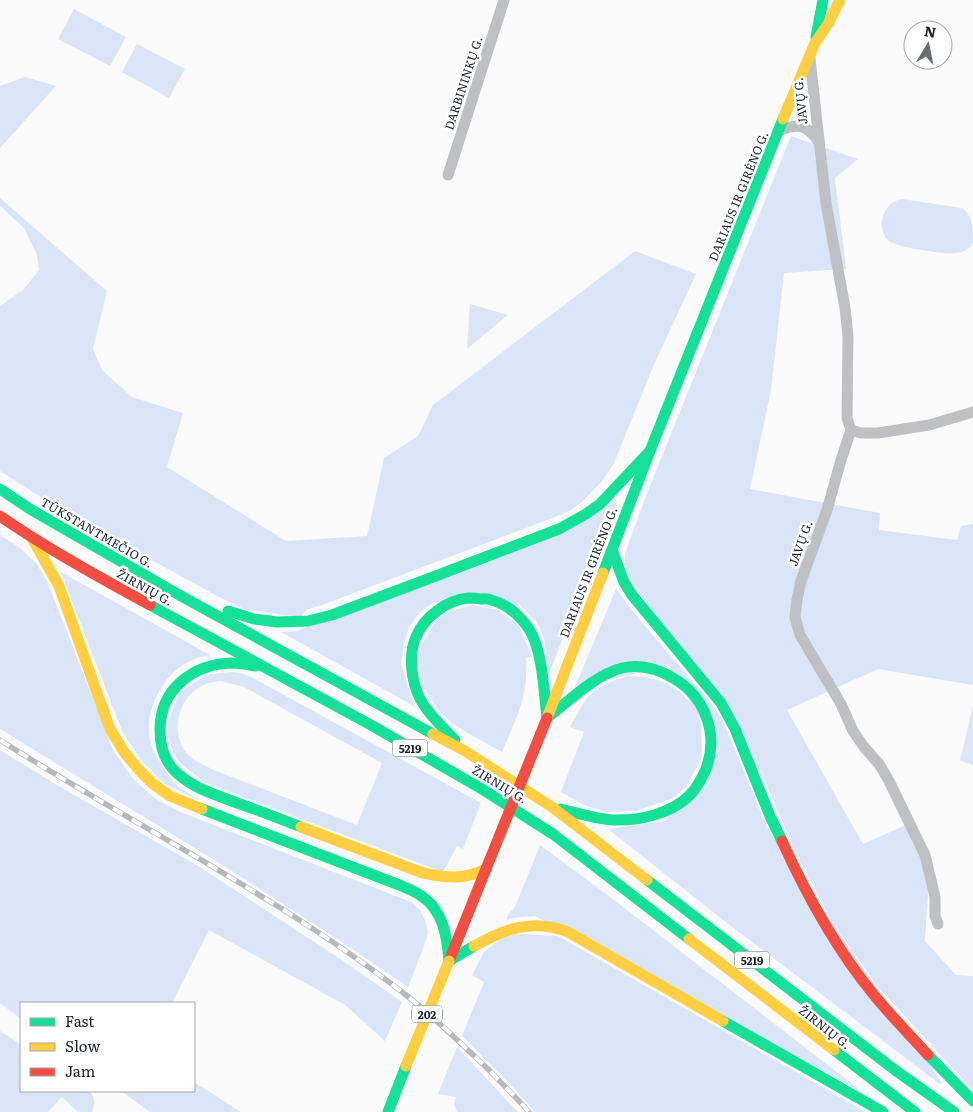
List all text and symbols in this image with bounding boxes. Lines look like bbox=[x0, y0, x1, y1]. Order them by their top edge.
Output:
north arrow bbox=[903, 20, 953, 70]
text: N bbox=[923, 20, 938, 42]
street label: DARBININKŲ G. bbox=[439, 34, 487, 132]
street label: JAVŲ G. bbox=[789, 77, 811, 125]
street label: DARIAUS IR GIRĖNO G. bbox=[704, 128, 772, 264]
street label: TŪKSTANTMEČIO G. bbox=[37, 492, 157, 572]
street label: DARIAUS IR GIRĖNO G. bbox=[555, 504, 621, 640]
street label: JAVŲ G. bbox=[783, 518, 817, 568]
street label: ŽIRNIŲ G. bbox=[114, 564, 176, 610]
road number: 5219 bbox=[392, 740, 428, 756]
street label: ŽIRNIŲ G. bbox=[469, 760, 531, 808]
road number: 5219 bbox=[734, 952, 770, 968]
street label: ŽIRNIŲ G. bbox=[795, 1001, 855, 1053]
legend bbox=[20, 1002, 195, 1092]
road number: 202 bbox=[412, 1006, 442, 1022]
text: Fast bbox=[65, 1009, 94, 1032]
text: Slow bbox=[65, 1034, 100, 1057]
text: Jam bbox=[65, 1059, 96, 1082]

